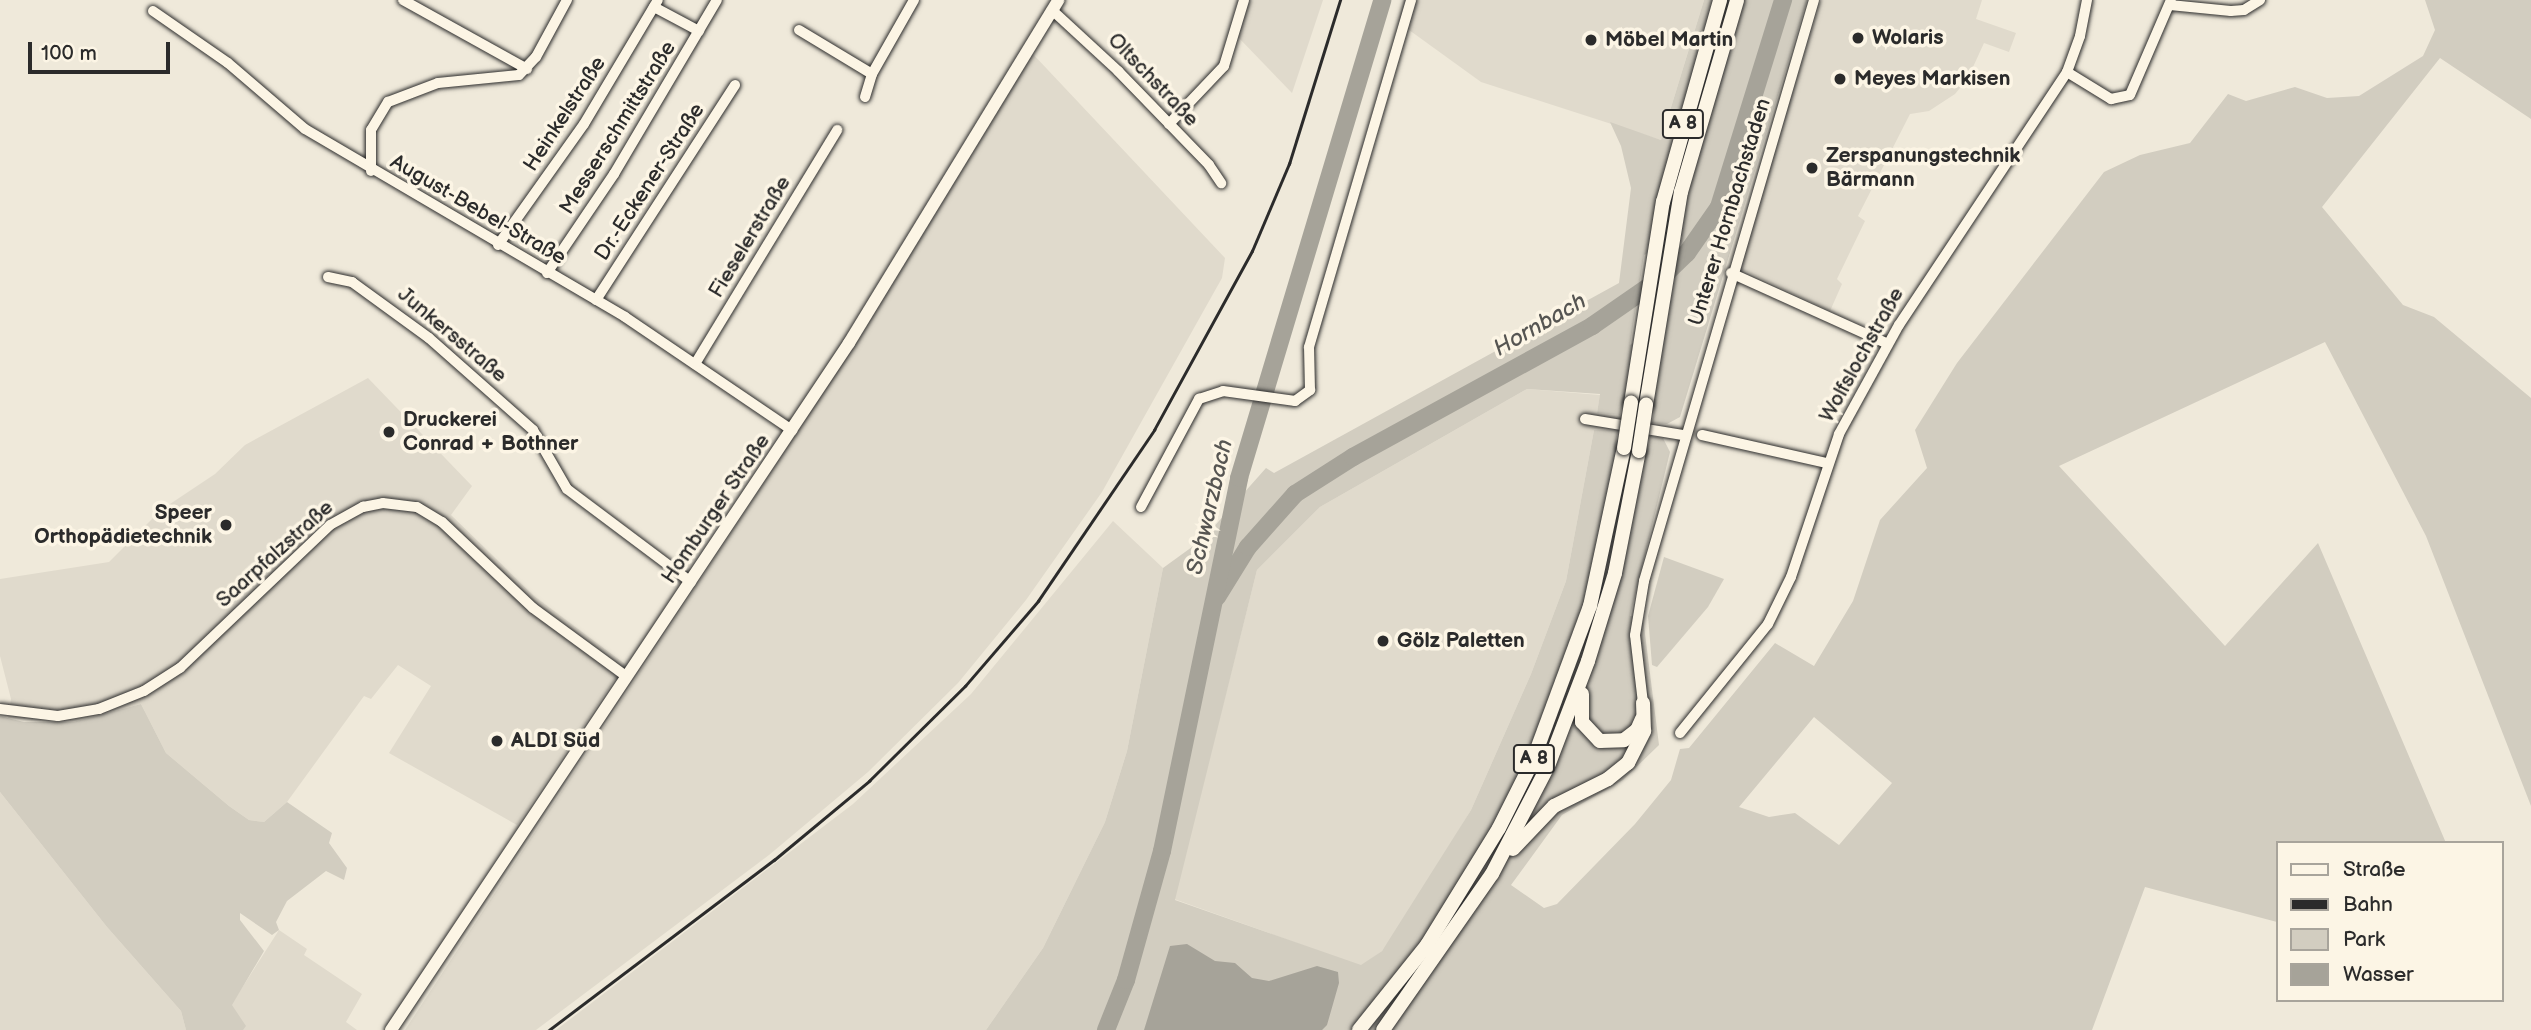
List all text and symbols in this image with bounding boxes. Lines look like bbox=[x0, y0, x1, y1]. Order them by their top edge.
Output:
place label: Wolaris bbox=[1872, 25, 1943, 51]
place label: Möbel Martin bbox=[1605, 27, 1733, 53]
scale bar bbox=[32, 28, 173, 72]
street label: Oltschstraße bbox=[1102, 28, 1204, 132]
marker: Wolaris bbox=[1850, 30, 1866, 46]
marker: Möbel Martin bbox=[1583, 32, 1599, 48]
street label: Messerschmittstraße bbox=[554, 37, 682, 219]
text: 100 m bbox=[41, 41, 97, 66]
street label: Heinkelstraße bbox=[519, 52, 611, 176]
place label: Meyes Markisen bbox=[1854, 66, 2010, 92]
marker: Meyes Markisen bbox=[1832, 71, 1848, 87]
street label: Unterer Hornbachstaden bbox=[1683, 95, 1777, 329]
street label: Dr.-Eckener-Straße bbox=[590, 99, 710, 265]
road number: A 8 bbox=[1660, 108, 1706, 140]
place label: Zerspanungstechnik Bärmann bbox=[1826, 143, 2020, 193]
street label: August-Bebel-Straße bbox=[386, 149, 570, 271]
marker: Zerspanungstechnik Bärmann bbox=[1804, 160, 1820, 176]
street label: Fieselerstraße bbox=[704, 172, 796, 302]
street label: Junkersstraße bbox=[392, 282, 512, 388]
street label: Wolfslochstraße bbox=[1815, 283, 1909, 427]
water label: Hornbach bbox=[1489, 287, 1591, 363]
place label: Druckerei Conrad + Bothner bbox=[403, 407, 578, 457]
marker: Druckerei Conrad + Bothner bbox=[381, 424, 397, 440]
street label: Homburger Straße bbox=[656, 429, 776, 589]
water label: Schwarzbach bbox=[1181, 437, 1239, 577]
street label: Saarpfalzstraße bbox=[211, 495, 339, 613]
place label: Speer Orthopädietechnik bbox=[34, 500, 212, 550]
marker: Speer Orthopädietechnik bbox=[218, 517, 234, 533]
place label: Gölz Paletten bbox=[1397, 628, 1525, 654]
marker: Gölz Paletten bbox=[1375, 633, 1391, 649]
place label: ALDI Süd bbox=[511, 728, 600, 754]
marker: ALDI Süd bbox=[489, 733, 505, 749]
road number: A 8 bbox=[1511, 744, 1557, 774]
legend bbox=[2276, 841, 2503, 1002]
text: Straße bbox=[2343, 857, 2405, 882]
text: Bahn bbox=[2343, 892, 2393, 917]
text: Park bbox=[2343, 927, 2385, 952]
text: Wasser bbox=[2343, 962, 2414, 987]

